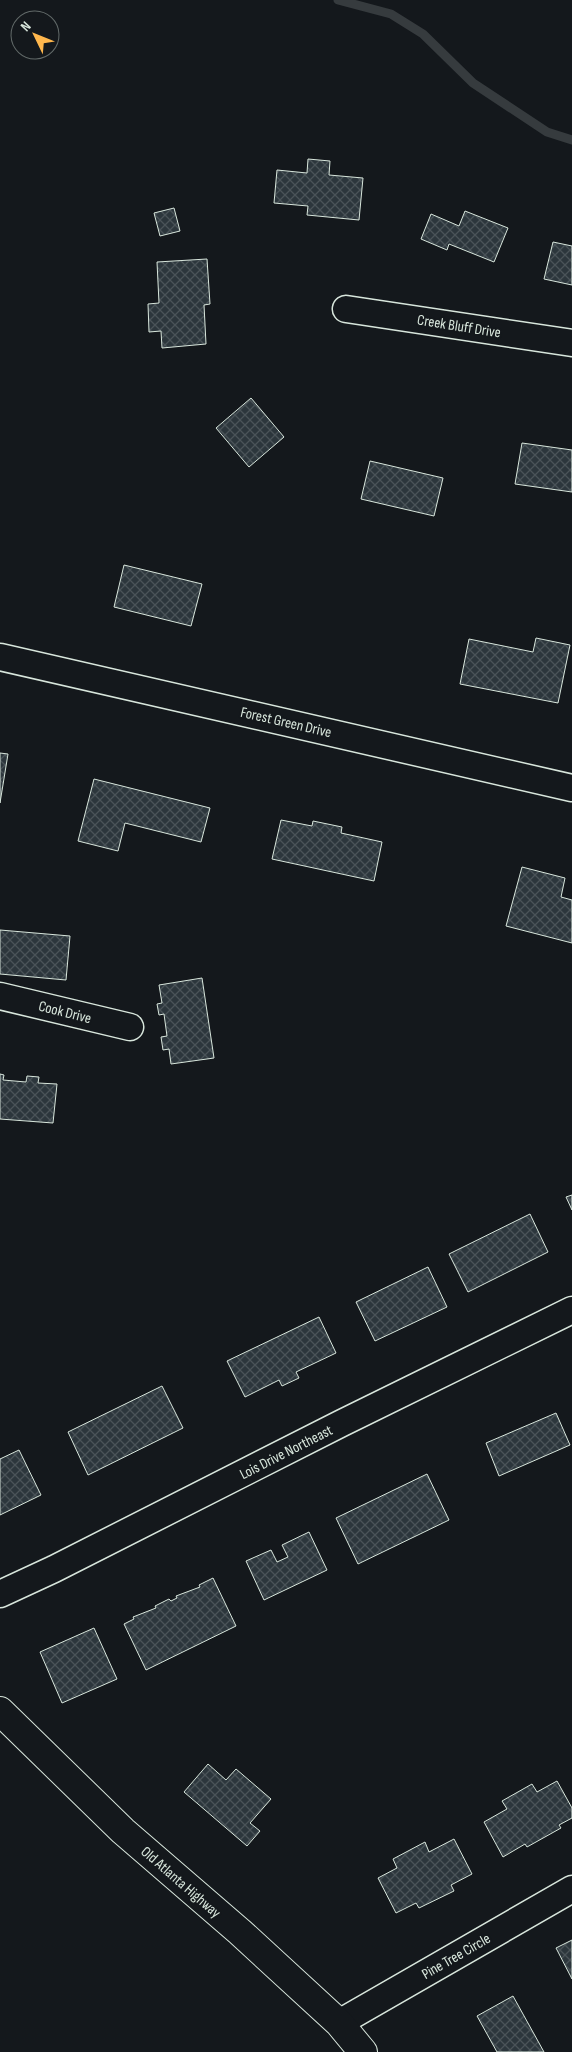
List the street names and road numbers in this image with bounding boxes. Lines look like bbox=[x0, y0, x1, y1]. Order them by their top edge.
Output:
street label: Creek Bluff Drive bbox=[416, 311, 502, 342]
street label: Forest Green Drive bbox=[239, 703, 333, 742]
street label: Cook Drive bbox=[36, 997, 93, 1028]
street label: Lois Drive Northeast bbox=[237, 1421, 336, 1484]
street label: Old Atlanta Highway bbox=[137, 1842, 225, 1923]
street label: Pine Tree Circle bbox=[418, 1929, 494, 1984]

